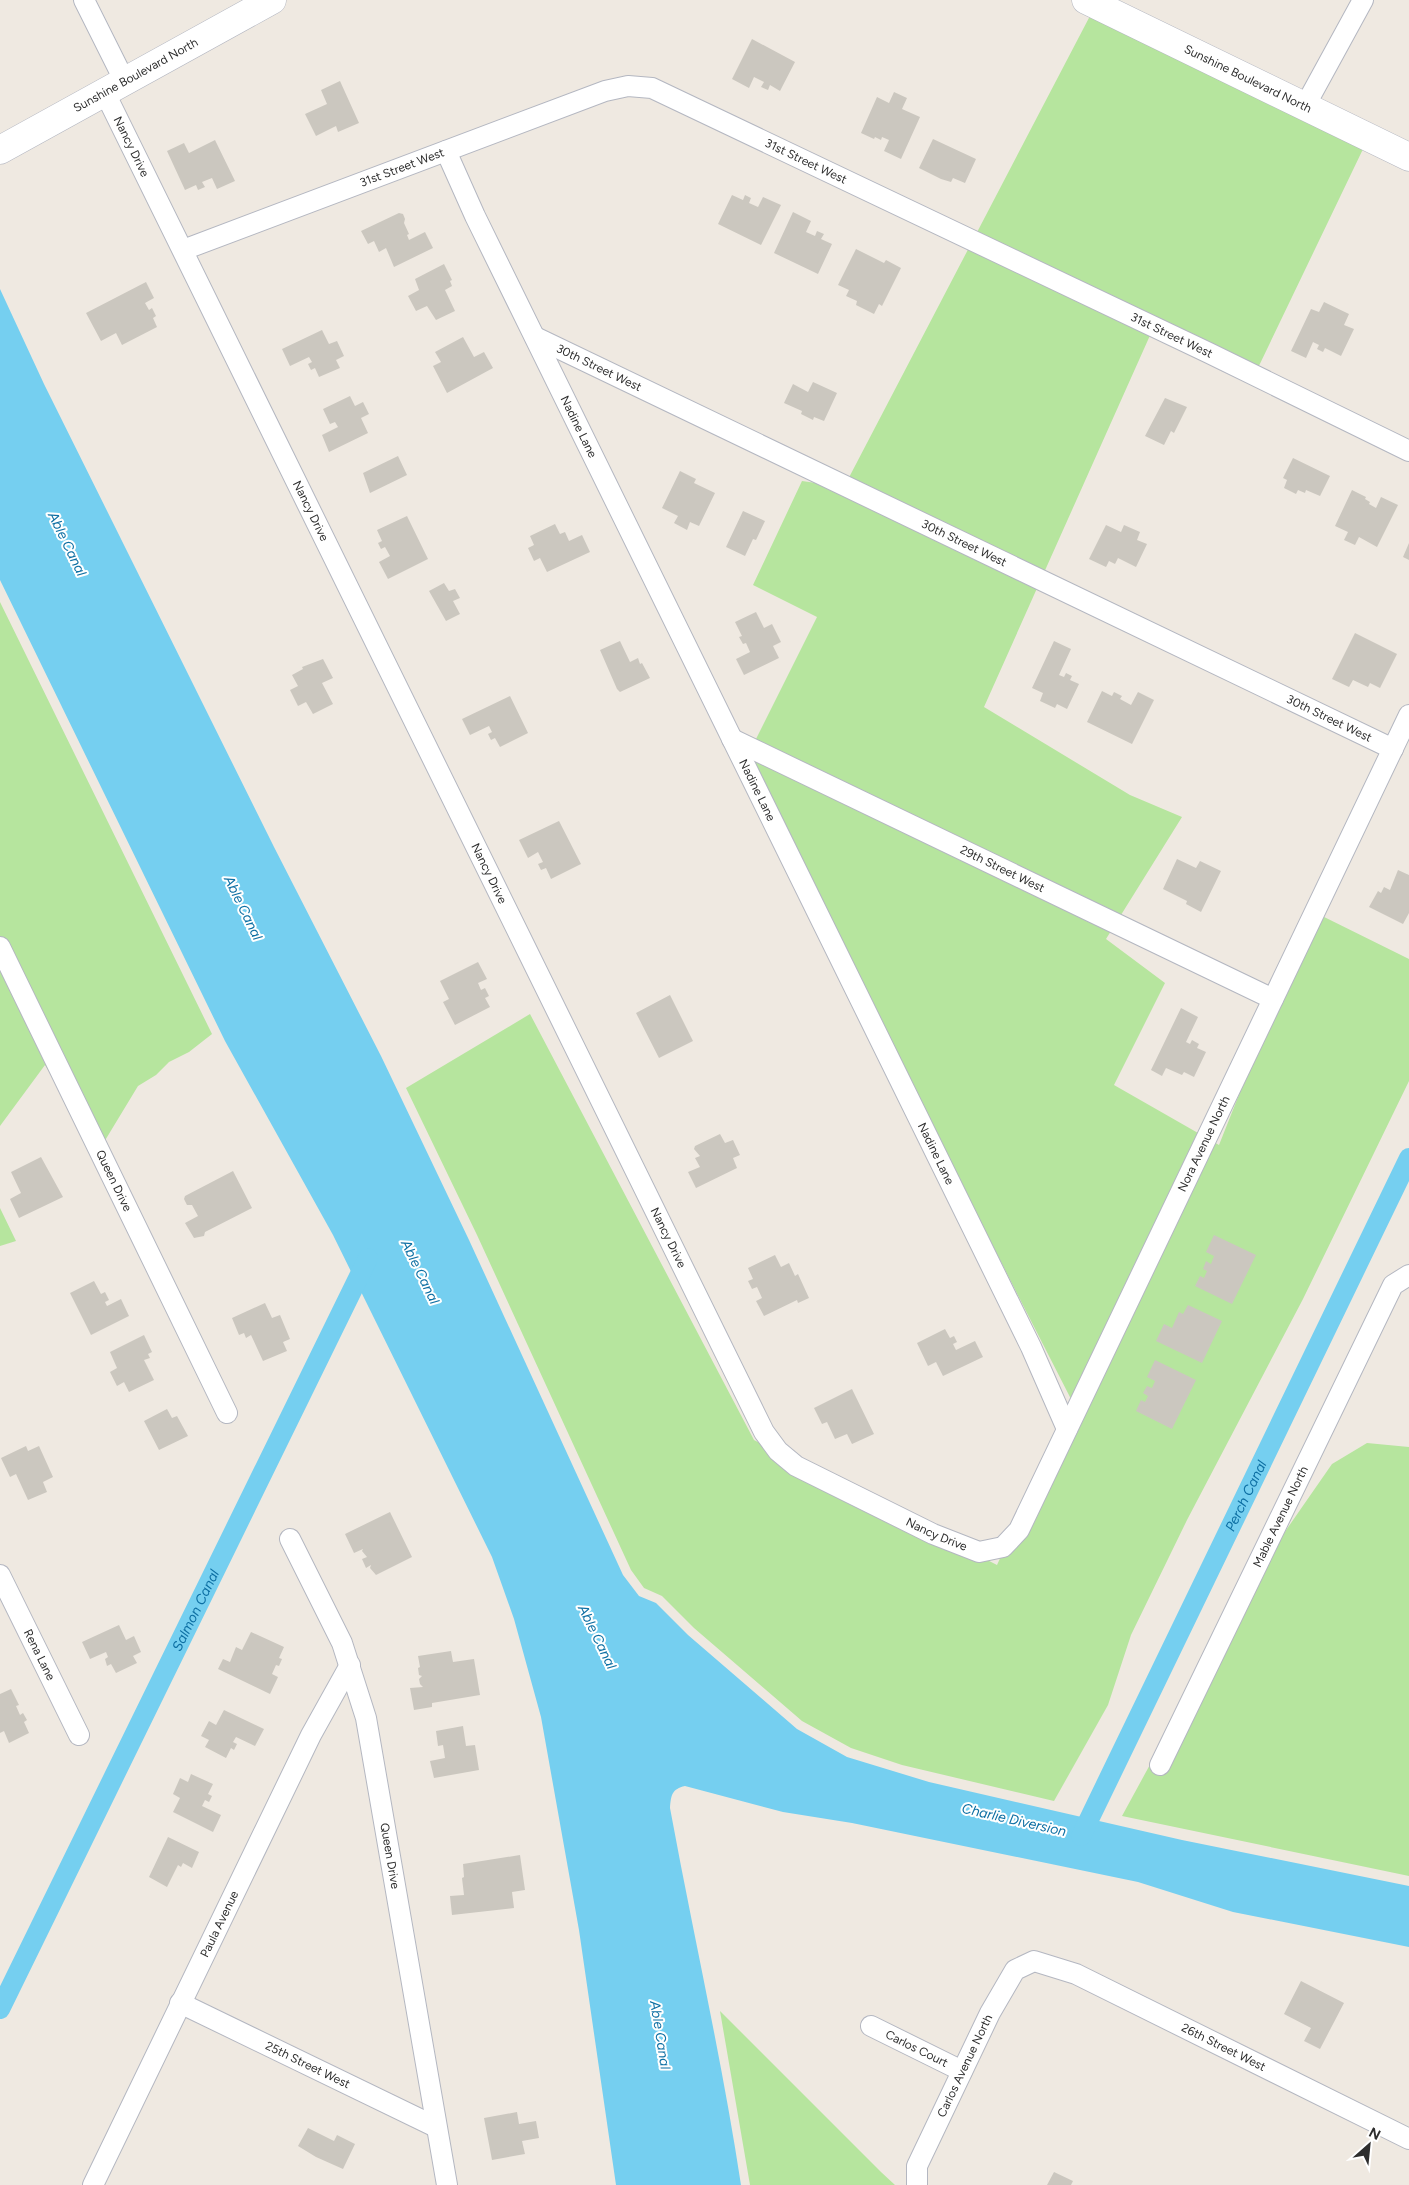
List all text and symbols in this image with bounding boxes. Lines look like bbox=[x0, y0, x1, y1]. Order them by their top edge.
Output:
street label: Sunshine Boulevard North bbox=[71, 35, 201, 115]
street label: Sunshine Boulevard North bbox=[1182, 42, 1314, 116]
street label: Nancy Drive bbox=[111, 114, 152, 180]
street label: 31st Street West bbox=[763, 136, 849, 187]
street label: 31st Street West bbox=[358, 145, 446, 190]
street label: 31st Street West bbox=[1128, 310, 1215, 361]
street label: 30th Street West bbox=[554, 341, 644, 394]
street label: Nadine Lane bbox=[558, 394, 600, 460]
street label: Nancy Drive bbox=[290, 478, 332, 544]
water label: Able Canal bbox=[44, 508, 90, 580]
street label: 30th Street West bbox=[919, 517, 1009, 570]
street label: 30th Street West bbox=[1284, 692, 1374, 745]
street label: Nadine Lane bbox=[736, 757, 779, 824]
street label: Nancy Drive bbox=[468, 841, 510, 906]
street label: 29th Street West bbox=[958, 843, 1047, 895]
water label: Able Canal bbox=[220, 872, 266, 944]
street label: Nora Avenue North bbox=[1175, 1093, 1233, 1194]
street label: Nadine Lane bbox=[915, 1120, 957, 1187]
street label: Queen Drive bbox=[93, 1148, 135, 1214]
street label: Nancy Drive bbox=[648, 1205, 689, 1271]
water label: Able Canal bbox=[397, 1236, 443, 1308]
water label: Perch Canal bbox=[1221, 1457, 1270, 1534]
street label: Mable Avenue North bbox=[1250, 1464, 1311, 1570]
street label: Nancy Drive bbox=[904, 1515, 970, 1554]
water label: Salmon Canal bbox=[168, 1566, 223, 1654]
water label: Able Canal bbox=[574, 1601, 620, 1673]
street label: Rena Lane bbox=[21, 1627, 58, 1683]
water label: Charlie Diversion bbox=[960, 1800, 1068, 1840]
street label: Queen Drive bbox=[377, 1822, 403, 1890]
street label: Paula Avenue bbox=[197, 1888, 242, 1959]
water label: Able Canal bbox=[646, 1998, 674, 2072]
street label: Carlos Avenue North bbox=[934, 2012, 995, 2119]
street label: 26th Street West bbox=[1179, 2020, 1268, 2074]
street label: Carlos Court bbox=[883, 2027, 951, 2070]
street label: 25th Street West bbox=[263, 2039, 353, 2091]
north arrow bbox=[1344, 2120, 1394, 2170]
text: N bbox=[1366, 2124, 1383, 2144]

